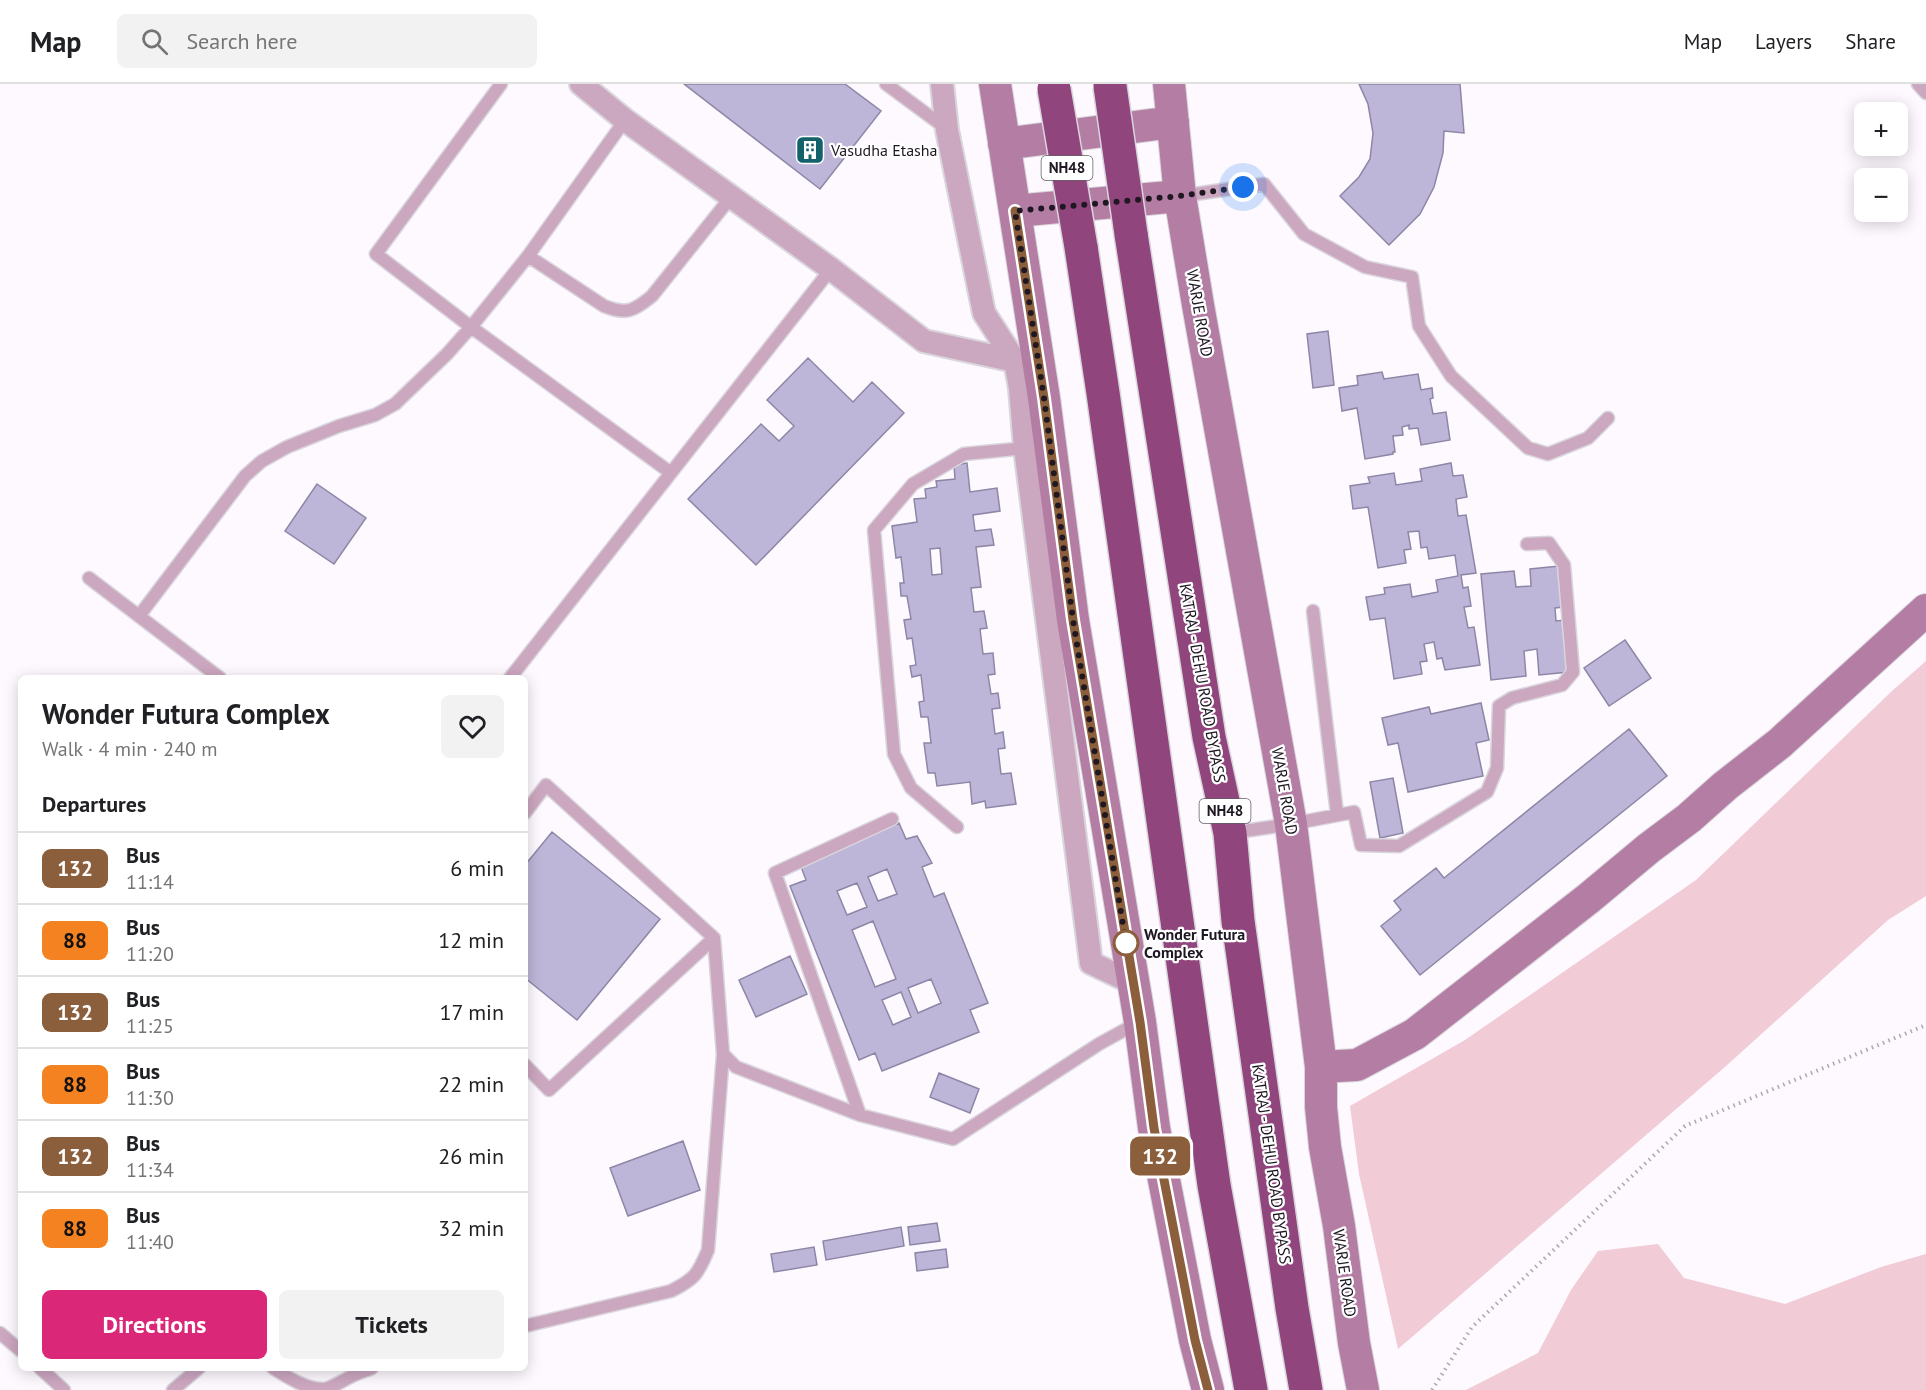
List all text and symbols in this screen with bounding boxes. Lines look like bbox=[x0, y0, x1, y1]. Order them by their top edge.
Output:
search box bbox=[117, 14, 537, 68]
text: Map bbox=[30, 23, 81, 60]
icon: search bbox=[138, 25, 171, 58]
text: Search here bbox=[186, 27, 297, 55]
text: Map bbox=[1684, 28, 1722, 55]
text: Layers bbox=[1755, 28, 1812, 55]
text: Share bbox=[1845, 28, 1896, 55]
map controls bbox=[1854, 102, 1908, 222]
button: + bbox=[1854, 102, 1908, 156]
building icon: Vasudha Etasha bbox=[794, 134, 826, 166]
place label: Vasudha Etasha bbox=[830, 140, 938, 160]
road number: NH48 bbox=[1042, 156, 1092, 180]
button: − bbox=[1854, 168, 1908, 222]
your location bbox=[1228, 172, 1258, 202]
street label: WARJE ROAD bbox=[1182, 268, 1218, 358]
street label: KATRAJ - DEHU ROAD BYPASS bbox=[1176, 582, 1230, 784]
text: Wonder Futura Complex bbox=[42, 695, 330, 732]
button: heart bbox=[441, 695, 504, 758]
text: Walk · 4 min · 240 m bbox=[42, 736, 218, 762]
street label: WARJE ROAD bbox=[1267, 746, 1303, 836]
text: Departures bbox=[42, 790, 146, 818]
road number: NH48 bbox=[1200, 799, 1250, 823]
text: Bus bbox=[126, 841, 160, 869]
text: 6 min bbox=[450, 854, 504, 882]
text: 132 bbox=[57, 855, 93, 882]
text: 11:14 bbox=[126, 869, 174, 895]
text: Bus bbox=[126, 913, 160, 941]
place label: Wonder Futura Complex bbox=[1144, 924, 1245, 962]
text: 12 min bbox=[438, 926, 504, 954]
text: 88 bbox=[63, 927, 87, 954]
marker: Wonder Futura Complex bbox=[1113, 930, 1139, 956]
text: 11:20 bbox=[126, 941, 174, 967]
text: Bus bbox=[126, 985, 160, 1013]
text: 17 min bbox=[440, 998, 504, 1026]
text: 132 bbox=[57, 999, 93, 1026]
text: 11:25 bbox=[126, 1013, 174, 1039]
text: Bus bbox=[126, 1057, 160, 1085]
street label: KATRAJ - DEHU ROAD BYPASS bbox=[1248, 1063, 1296, 1265]
text: 22 min bbox=[438, 1070, 504, 1098]
text: 88 bbox=[63, 1071, 87, 1098]
text: 11:30 bbox=[126, 1085, 174, 1111]
text: Bus bbox=[126, 1129, 160, 1157]
line badge: 132 bbox=[1126, 1136, 1194, 1176]
text: 26 min bbox=[438, 1142, 504, 1170]
text: 132 bbox=[57, 1143, 93, 1170]
text: 132 bbox=[1142, 1143, 1178, 1170]
text: 11:34 bbox=[126, 1157, 174, 1183]
text: Bus bbox=[126, 1201, 160, 1229]
text: 32 min bbox=[438, 1214, 504, 1242]
text: 88 bbox=[63, 1215, 87, 1242]
street label: WARJE ROAD bbox=[1329, 1228, 1361, 1318]
text: 11:40 bbox=[126, 1229, 174, 1255]
button: Directions bbox=[42, 1290, 267, 1359]
button: Tickets bbox=[279, 1290, 504, 1359]

